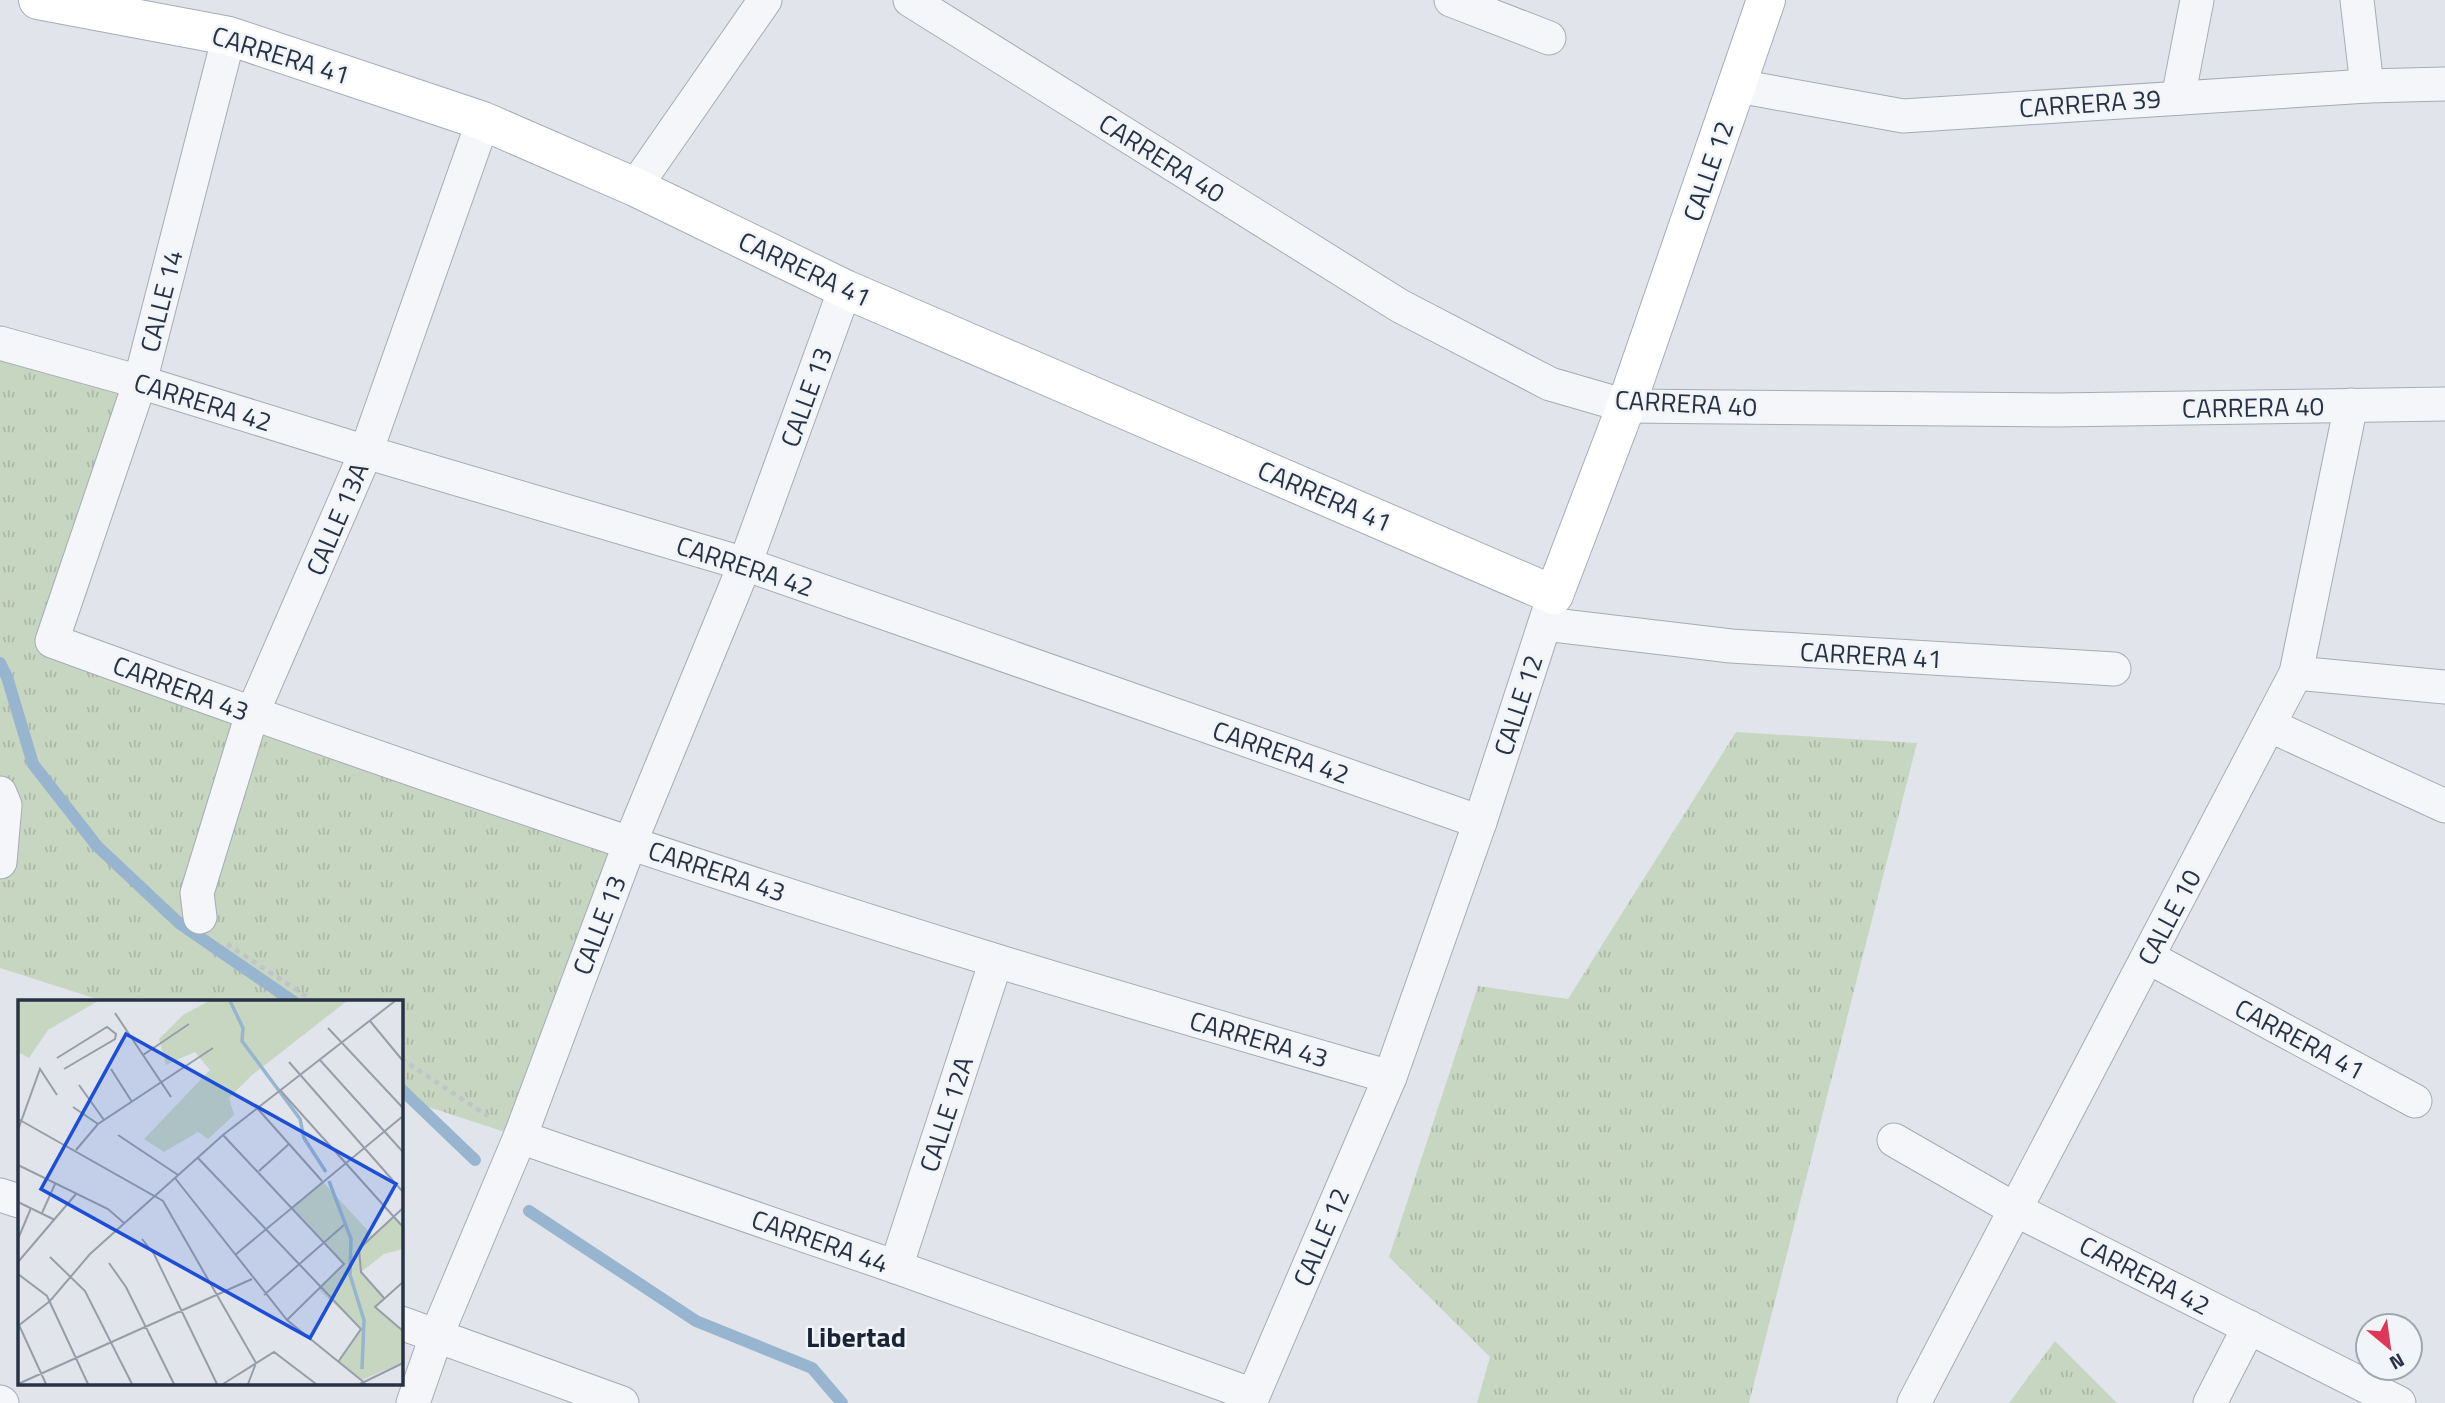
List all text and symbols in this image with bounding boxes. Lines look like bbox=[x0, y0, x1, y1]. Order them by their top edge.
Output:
street label: CARRERA 41 bbox=[207, 16, 355, 94]
street label: CARRERA 39 bbox=[2018, 79, 2162, 127]
street label: CARRERA 40 bbox=[1091, 104, 1233, 212]
street label: CALLE 12 bbox=[1673, 116, 1743, 226]
street label: CARRERA 41 bbox=[732, 221, 878, 317]
street label: CALLE 14 bbox=[130, 246, 192, 356]
street label: CALLE 13 bbox=[770, 342, 842, 452]
street label: CARRERA 42 bbox=[129, 363, 277, 441]
street label: CARRERA 40 bbox=[1614, 380, 1758, 426]
street label: CARRERA 40 bbox=[2182, 386, 2324, 428]
street label: CARRERA 41 bbox=[1252, 450, 1398, 542]
street label: CALLE 13A bbox=[296, 456, 378, 582]
street label: CARRERA 42 bbox=[671, 525, 819, 607]
street label: CARRERA 41 bbox=[1799, 632, 1943, 678]
street label: CARRERA 43 bbox=[108, 645, 254, 731]
street label: CALLE 12 bbox=[1483, 650, 1553, 760]
street label: CARRERA 42 bbox=[1207, 710, 1355, 794]
street label: CARRERA 43 bbox=[643, 830, 791, 912]
street label: CALLE 10 bbox=[2127, 862, 2211, 972]
street label: CALLE 13 bbox=[562, 870, 636, 980]
street label: CARRERA 41 bbox=[2228, 988, 2372, 1090]
inset map bbox=[18, 1000, 402, 1386]
street label: CARRERA 43 bbox=[1185, 1001, 1333, 1077]
street label: CALLE 12A bbox=[909, 1051, 983, 1177]
street label: CALLE 12 bbox=[1283, 1182, 1359, 1292]
street label: CARRERA 44 bbox=[746, 1199, 894, 1283]
street label: CARRERA 42 bbox=[2073, 1225, 2217, 1325]
north arrow bbox=[2354, 1312, 2424, 1382]
district label: Libertad bbox=[806, 1315, 906, 1358]
text: N bbox=[2385, 1346, 2410, 1378]

